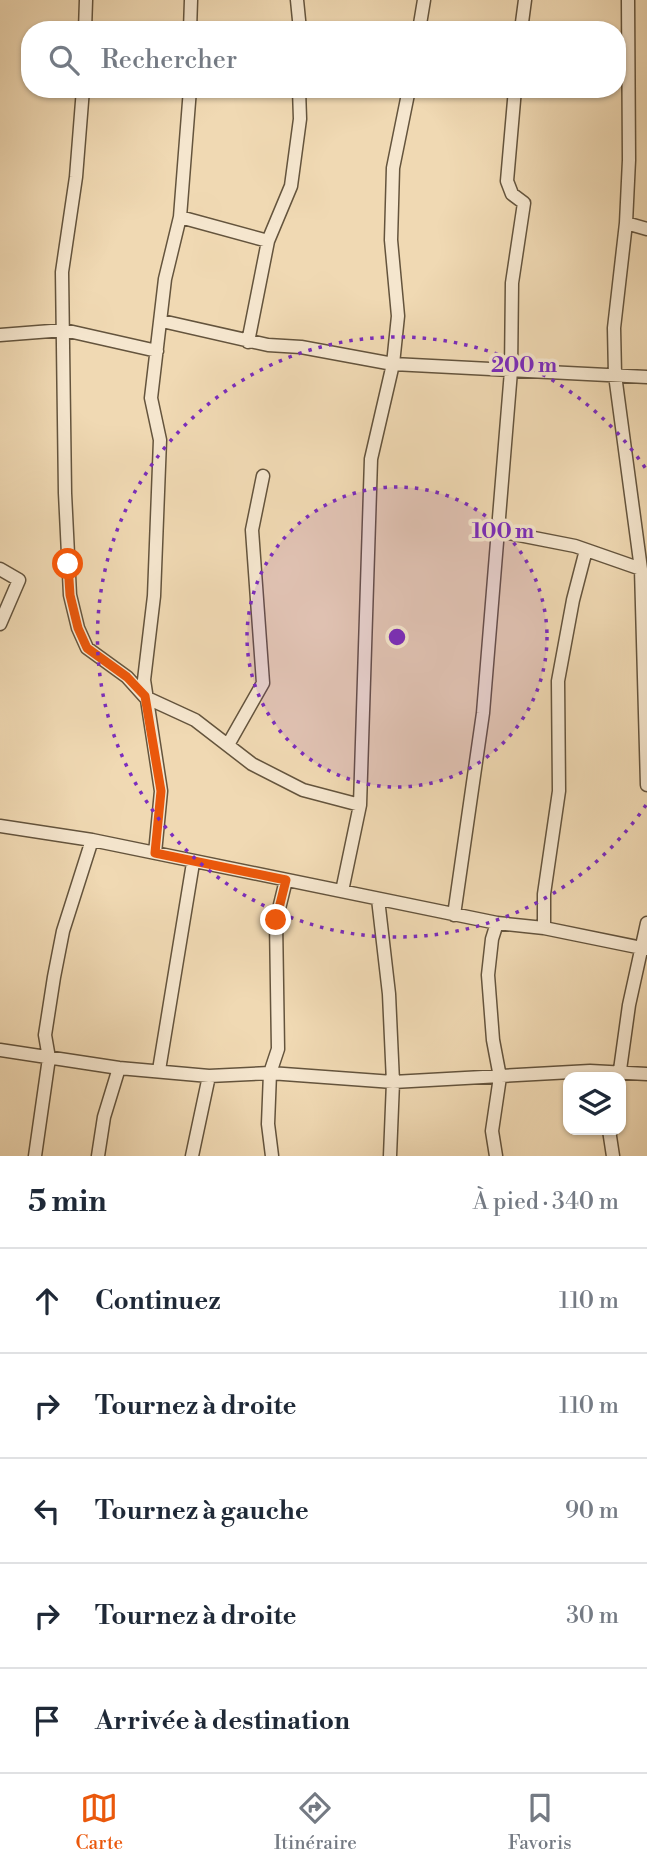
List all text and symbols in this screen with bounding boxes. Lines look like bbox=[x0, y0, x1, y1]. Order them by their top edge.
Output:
search box bbox=[21, 21, 626, 98]
icon: search bbox=[45, 41, 83, 79]
text: Rechercher bbox=[101, 44, 237, 76]
text: 200 m bbox=[491, 353, 557, 379]
text: 100 m bbox=[472, 519, 534, 545]
route start bbox=[52, 548, 83, 579]
centre of rings bbox=[385, 625, 409, 649]
route end bbox=[260, 904, 291, 935]
map controls bbox=[563, 1072, 626, 1135]
button: layers bbox=[563, 1072, 626, 1135]
text: 5 min bbox=[28, 1183, 107, 1221]
text: À pied · 340 m bbox=[473, 1188, 619, 1216]
icon: ahead bbox=[28, 1282, 66, 1320]
text: Continuez bbox=[95, 1285, 221, 1317]
text: 110 m bbox=[559, 1287, 619, 1315]
icon: right bbox=[28, 1387, 66, 1425]
text: Tournez à droite bbox=[95, 1390, 297, 1422]
text: 110 m bbox=[559, 1392, 619, 1420]
icon: left bbox=[28, 1492, 66, 1530]
text: Tournez à gauche bbox=[95, 1495, 309, 1527]
text: 90 m bbox=[565, 1497, 619, 1525]
icon: right bbox=[28, 1597, 66, 1635]
text: Tournez à droite bbox=[95, 1600, 297, 1632]
text: 30 m bbox=[566, 1602, 619, 1630]
icon: arrive bbox=[28, 1702, 66, 1740]
text: Arrivée à destination bbox=[95, 1705, 350, 1737]
tab: Carte bbox=[76, 1789, 123, 1855]
tab: Itinéraire bbox=[274, 1789, 357, 1855]
tab: Favoris bbox=[508, 1789, 572, 1855]

